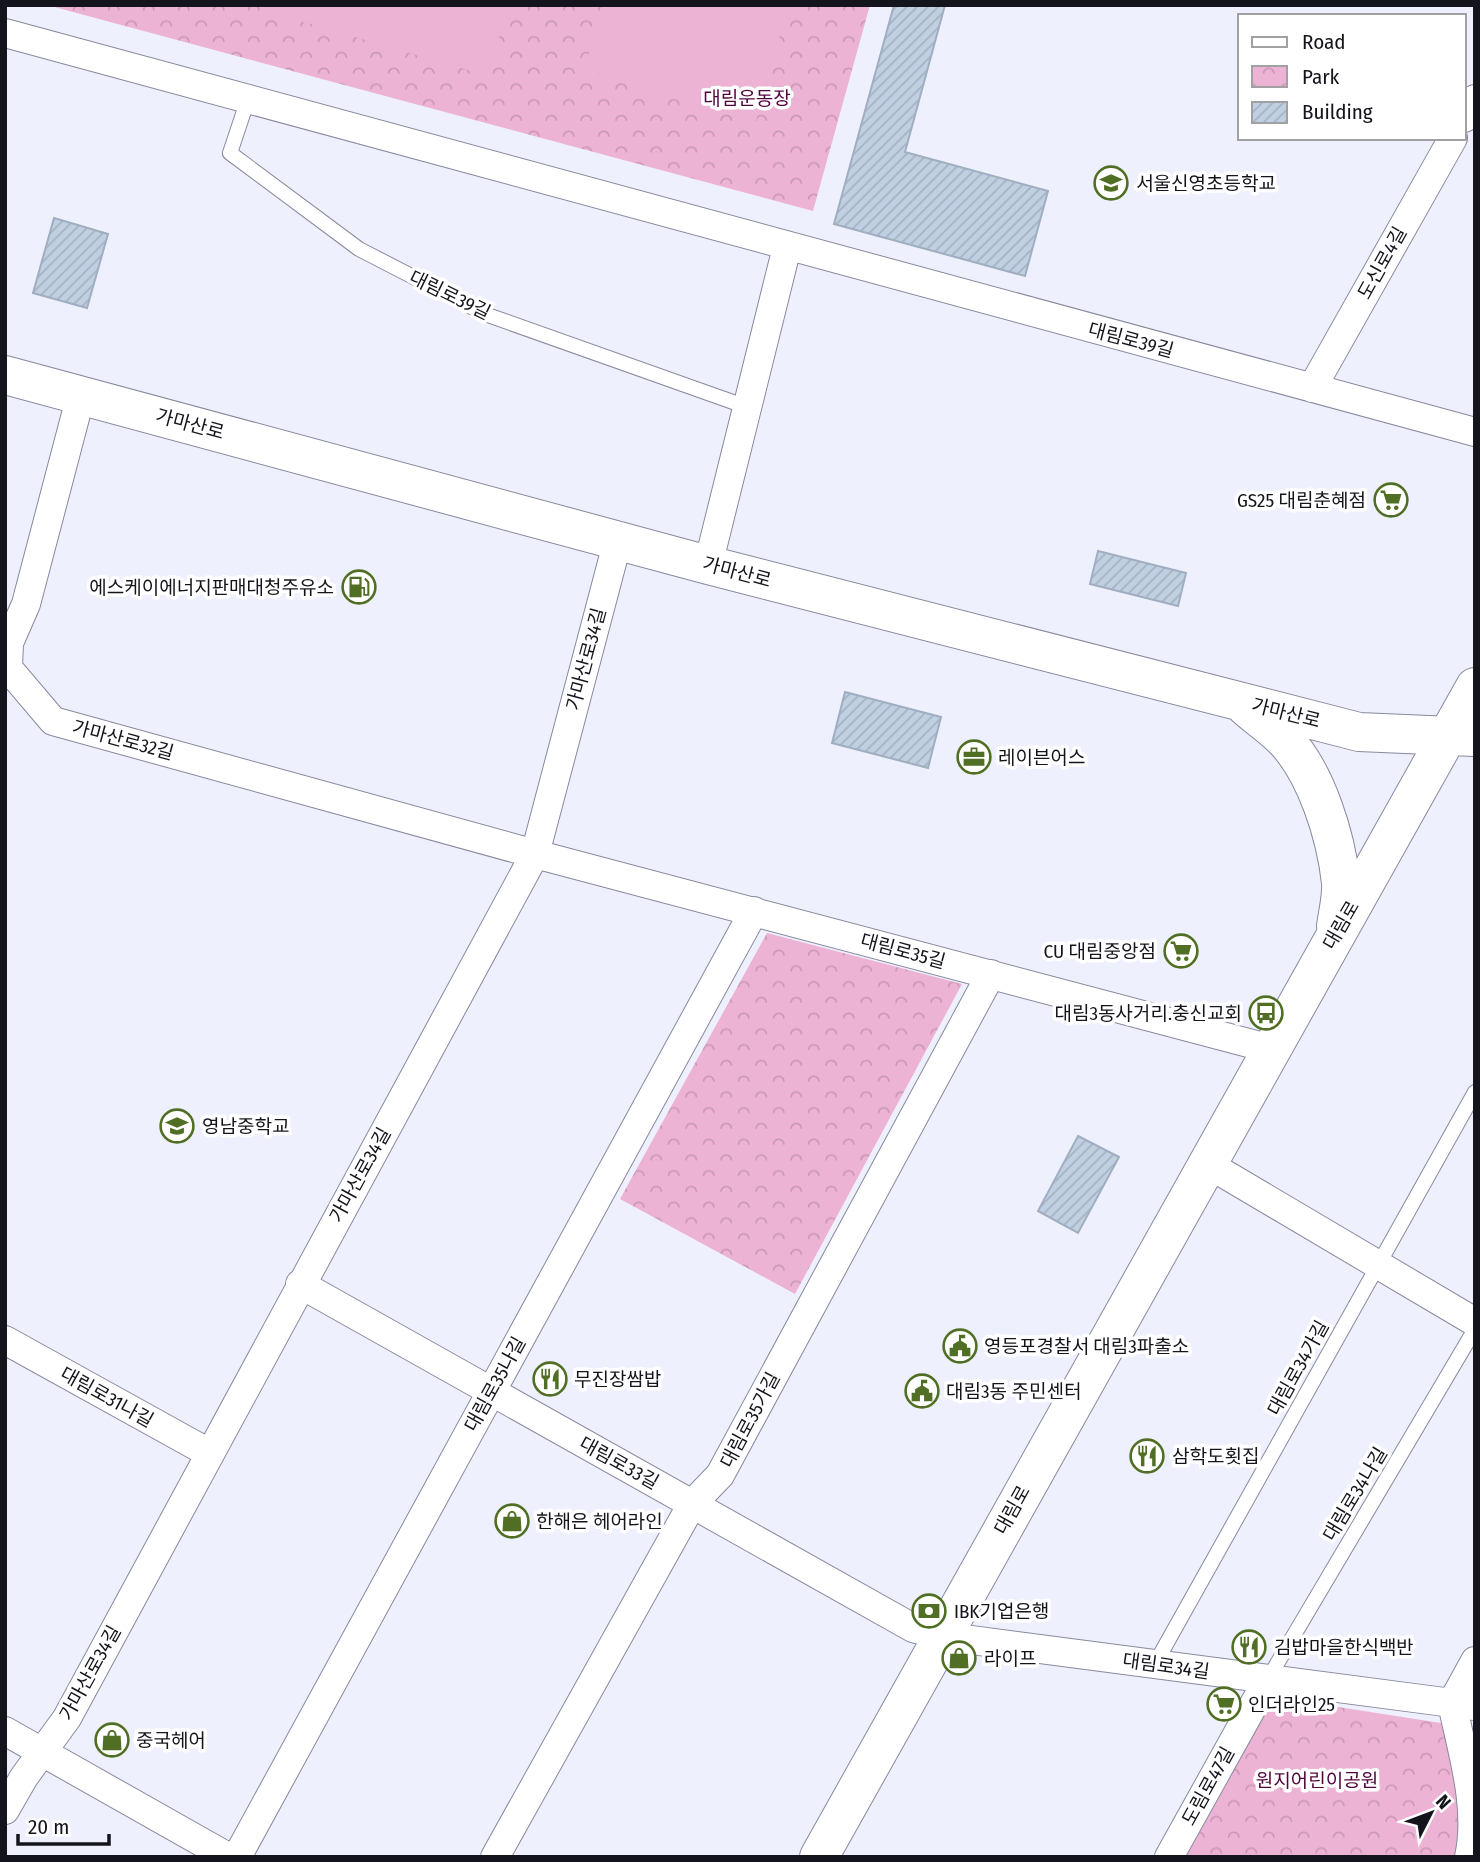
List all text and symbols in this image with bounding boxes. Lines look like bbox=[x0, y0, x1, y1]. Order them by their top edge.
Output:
legend bbox=[1238, 14, 1466, 140]
text: Road bbox=[1302, 29, 1346, 55]
text: Park bbox=[1302, 64, 1340, 90]
park label: 대림운동장 bbox=[703, 87, 791, 110]
text: Building bbox=[1302, 99, 1373, 125]
school or university icon: 서울신영초등학교 bbox=[1092, 164, 1130, 202]
place label: 서울신영초등학교 bbox=[1136, 172, 1276, 195]
street label: 도신로4길 bbox=[1353, 223, 1411, 303]
street label: 대림로39길 bbox=[406, 265, 494, 325]
street label: 대림로39길 bbox=[1086, 318, 1176, 362]
street label: 가마산로 bbox=[153, 404, 227, 444]
supermarket icon: GS25 대림춘혜점 bbox=[1372, 481, 1410, 519]
place label: GS25 대림춘혜점 bbox=[1237, 489, 1366, 512]
street label: 가마산로 bbox=[700, 552, 774, 592]
fuel station icon: 에스케이에너지판매대청주유소 bbox=[340, 568, 378, 606]
place label: 에스케이에너지판매대청주유소 bbox=[89, 576, 334, 599]
street label: 가마산로34길 bbox=[561, 605, 611, 713]
street label: 가마산로 bbox=[1249, 693, 1323, 733]
street label: 가마산로32길 bbox=[70, 715, 176, 765]
office icon: 레이븐어스 bbox=[955, 738, 993, 776]
place label: 레이븐어스 bbox=[998, 746, 1085, 769]
street label: 대림로 bbox=[1318, 897, 1364, 953]
street label: 대림로35길 bbox=[858, 929, 948, 973]
supermarket icon: CU 대림중앙점 bbox=[1162, 932, 1200, 970]
place label: CU 대림중앙점 bbox=[1044, 940, 1156, 963]
bus stop icon: 대림3동사거리.충신교회 bbox=[1247, 994, 1285, 1032]
place label: 대림3동사거리.충신교회 bbox=[1055, 1002, 1242, 1025]
school or university icon: 영남중학교 bbox=[158, 1107, 196, 1145]
place label: 영남중학교 bbox=[202, 1115, 289, 1138]
street label: 가마산로34길 bbox=[324, 1123, 396, 1227]
street label: 대림로34가길 bbox=[1262, 1316, 1334, 1420]
public building icon: 영등포경찰서 대림3파출소 bbox=[941, 1327, 979, 1365]
street label: 대림로35나길 bbox=[460, 1333, 530, 1435]
place label: 영등포경찰서 대림3파출소 bbox=[984, 1335, 1189, 1358]
restaurant icon: 무진장쌈밥 bbox=[531, 1360, 569, 1398]
street label: 대림로31나길 bbox=[56, 1362, 158, 1432]
place label: 무진장쌈밥 bbox=[574, 1368, 661, 1391]
street label: 대림로35가길 bbox=[715, 1368, 785, 1472]
public building icon: 대림3동 주민센터 bbox=[903, 1372, 941, 1410]
place label: 대림3동 주민센터 bbox=[946, 1380, 1081, 1403]
street label: 대림로33길 bbox=[575, 1432, 663, 1494]
restaurant icon: 삼학도횟집 bbox=[1128, 1437, 1166, 1475]
street label: 대림로34나길 bbox=[1318, 1443, 1392, 1545]
place label: 삼학도횟집 bbox=[1172, 1445, 1259, 1468]
street label: 대림로 bbox=[989, 1481, 1035, 1539]
shop icon: 한해은 헤어라인 bbox=[493, 1502, 531, 1540]
place label: 한해은 헤어라인 bbox=[536, 1510, 663, 1533]
bank icon: IBK기업은행 bbox=[910, 1592, 948, 1630]
place label: IBK기업은행 bbox=[954, 1600, 1049, 1623]
street label: 가마산로34길 bbox=[54, 1621, 126, 1725]
restaurant icon: 김밥마을한식백반 bbox=[1230, 1628, 1268, 1666]
place label: 김밥마을한식백반 bbox=[1274, 1636, 1414, 1659]
shop icon: 라이프 bbox=[940, 1639, 978, 1677]
place label: 라이프 bbox=[984, 1647, 1036, 1670]
street label: 대림로34길 bbox=[1121, 1649, 1211, 1683]
supermarket icon: 인더라인25 bbox=[1205, 1685, 1243, 1723]
place label: 인더라인25 bbox=[1248, 1693, 1335, 1716]
shop icon: 중국헤어 bbox=[93, 1721, 131, 1759]
place label: 중국헤어 bbox=[136, 1729, 206, 1752]
street label: 도림로47길 bbox=[1177, 1743, 1239, 1829]
park label: 원지어린이공원 bbox=[1256, 1769, 1378, 1792]
north arrow bbox=[1396, 1778, 1466, 1848]
text: N bbox=[1431, 1790, 1456, 1814]
scale bar bbox=[18, 1802, 108, 1846]
text: 20 m bbox=[28, 1814, 69, 1840]

